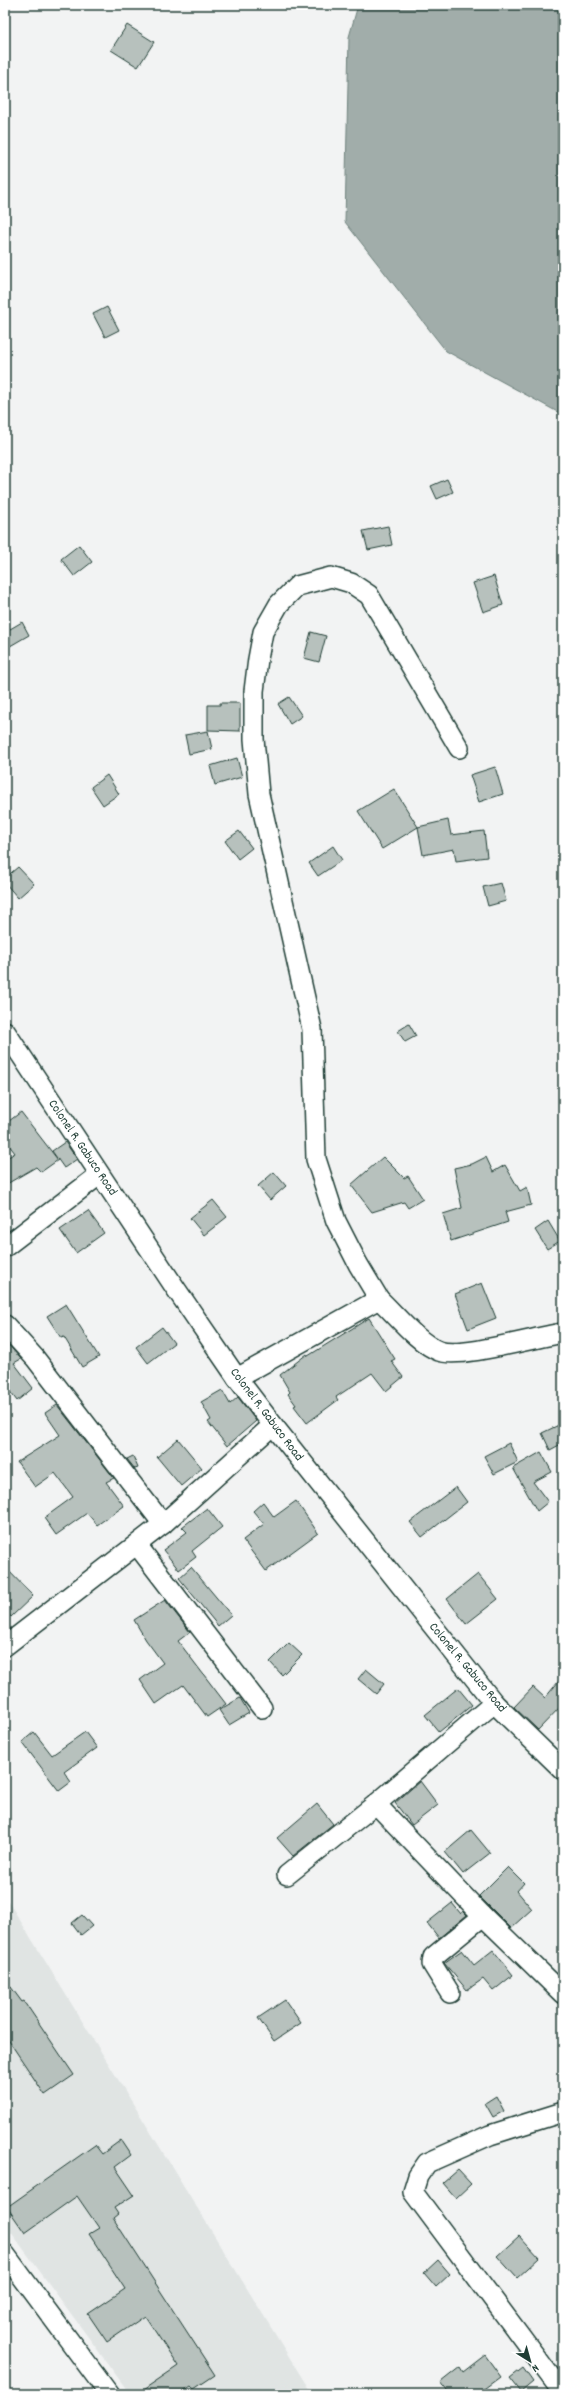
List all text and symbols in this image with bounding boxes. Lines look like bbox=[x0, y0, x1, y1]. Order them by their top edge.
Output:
street label: Colonel R. Gabuco Road bbox=[43, 1096, 121, 1200]
street label: Colonel R. Gabuco Road bbox=[225, 1364, 307, 1466]
street label: Colonel R. Gabuco Road bbox=[424, 1619, 510, 1717]
north arrow bbox=[510, 2341, 550, 2381]
text: N bbox=[527, 2359, 542, 2376]

